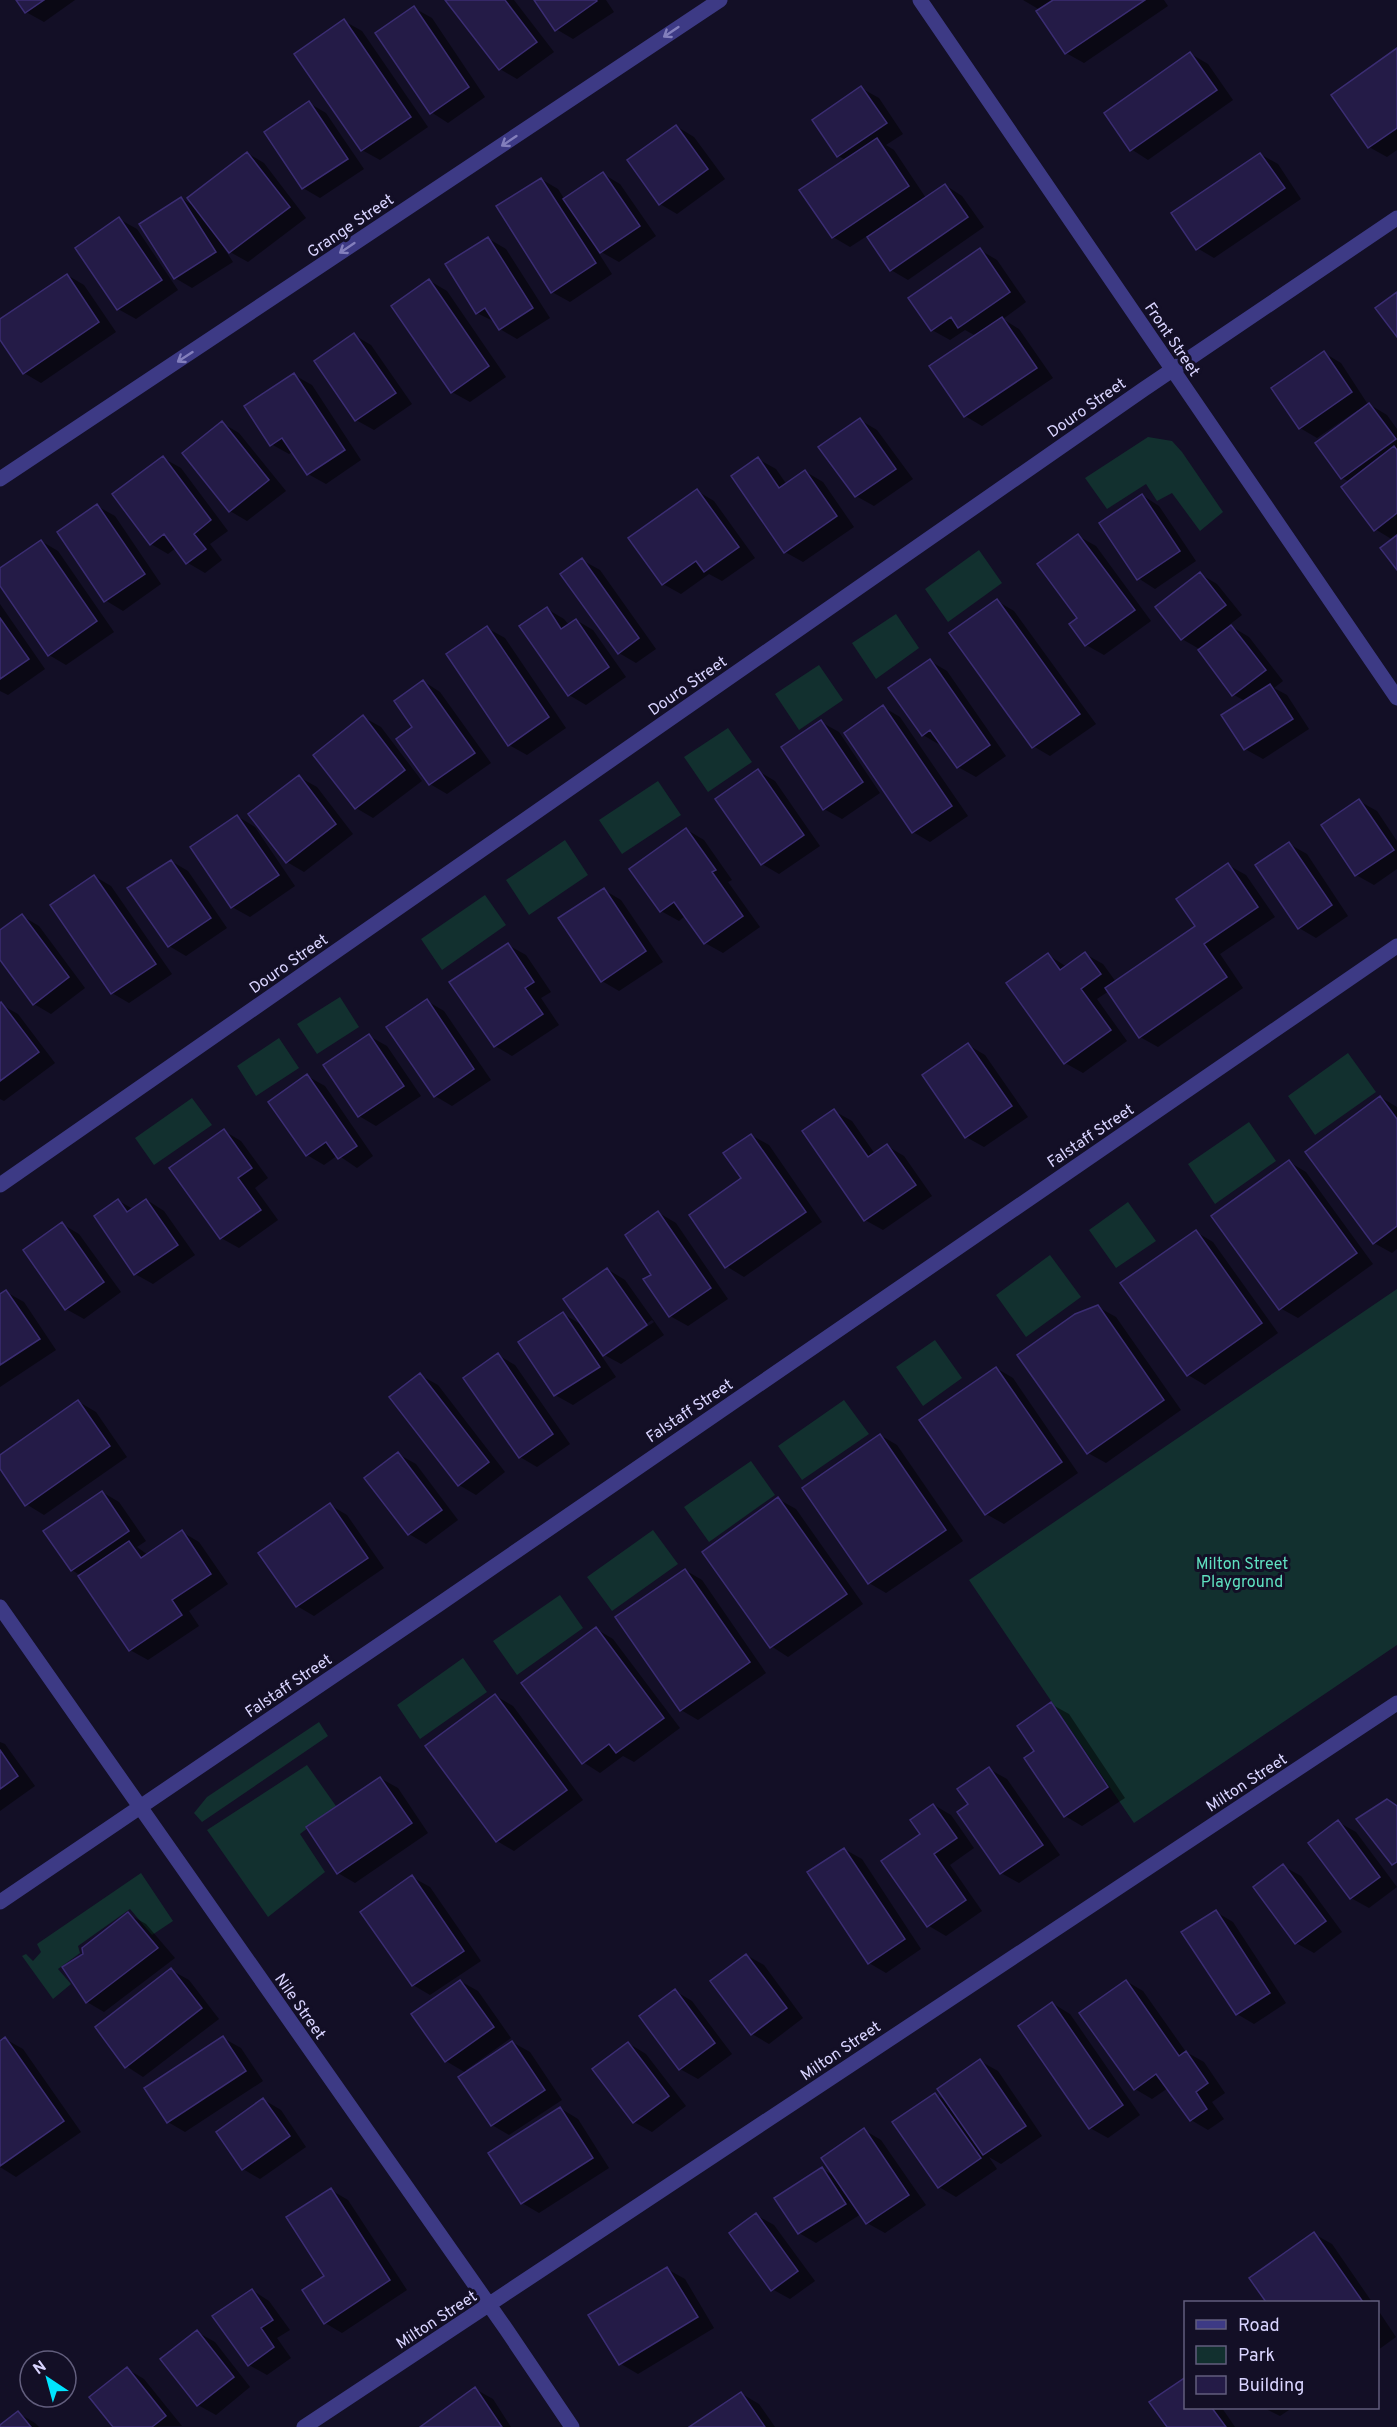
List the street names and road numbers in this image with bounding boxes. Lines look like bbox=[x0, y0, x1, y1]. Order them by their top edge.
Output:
street label: Grange Street bbox=[304, 190, 398, 263]
street label: Front Street bbox=[1139, 299, 1203, 381]
street label: Douro Street bbox=[1044, 374, 1130, 443]
street label: Douro Street bbox=[645, 652, 731, 721]
street label: Douro Street bbox=[246, 930, 332, 999]
street label: Falstaff Street bbox=[1044, 1100, 1138, 1173]
street label: Falstaff Street bbox=[643, 1375, 737, 1448]
street label: Falstaff Street bbox=[242, 1650, 336, 1723]
street label: Milton Street bbox=[1203, 1750, 1291, 1817]
street label: Nile Street bbox=[269, 1970, 329, 2044]
street label: Milton Street bbox=[797, 2017, 885, 2086]
street label: Milton Street bbox=[393, 2287, 481, 2354]

